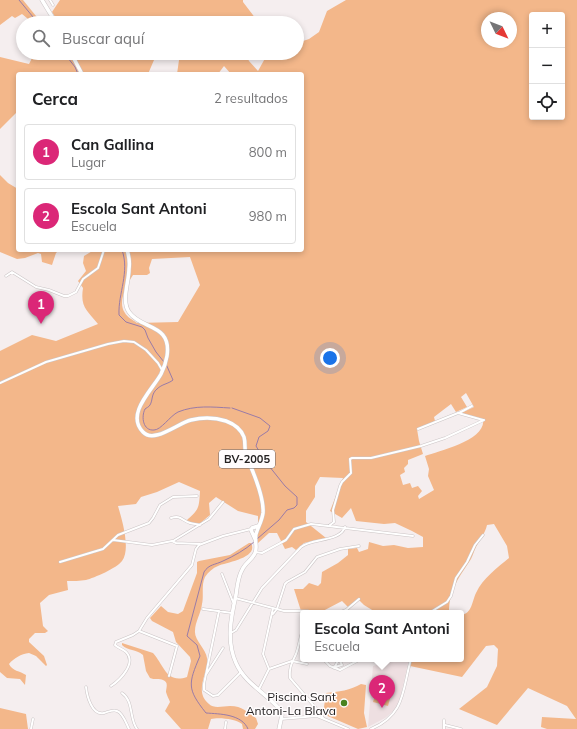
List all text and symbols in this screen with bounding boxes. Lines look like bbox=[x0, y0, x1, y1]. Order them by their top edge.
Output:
north arrow bbox=[481, 12, 517, 48]
map controls bbox=[529, 12, 565, 120]
button: + bbox=[529, 12, 565, 48]
search box bbox=[16, 16, 304, 60]
icon: search bbox=[30, 27, 52, 49]
text: Buscar aquí bbox=[62, 29, 144, 48]
button: − bbox=[529, 48, 565, 84]
button: locate bbox=[529, 84, 565, 120]
text: Cerca bbox=[32, 88, 78, 109]
text: 2 resultados bbox=[214, 90, 288, 106]
text: Can Gallina bbox=[71, 135, 154, 154]
text: 1 bbox=[42, 144, 50, 160]
text: 800 m bbox=[249, 144, 287, 160]
text: Lugar bbox=[71, 154, 106, 170]
text: Escola Sant Antoni bbox=[71, 199, 207, 218]
text: 2 bbox=[42, 208, 50, 224]
text: 980 m bbox=[249, 208, 287, 224]
text: Escuela bbox=[71, 218, 117, 234]
pin: 1 bbox=[28, 291, 54, 324]
your location bbox=[320, 348, 340, 368]
road number: BV-2005 bbox=[219, 450, 275, 468]
popup bbox=[300, 610, 464, 662]
text: Escola Sant Antoni bbox=[314, 619, 450, 638]
text: Escuela bbox=[314, 638, 360, 654]
pin: 2 bbox=[369, 675, 395, 708]
place label: Piscina Sant Antoni-La Blava bbox=[246, 689, 336, 718]
marker: Piscina Sant Antoni-La Blava bbox=[339, 698, 349, 708]

